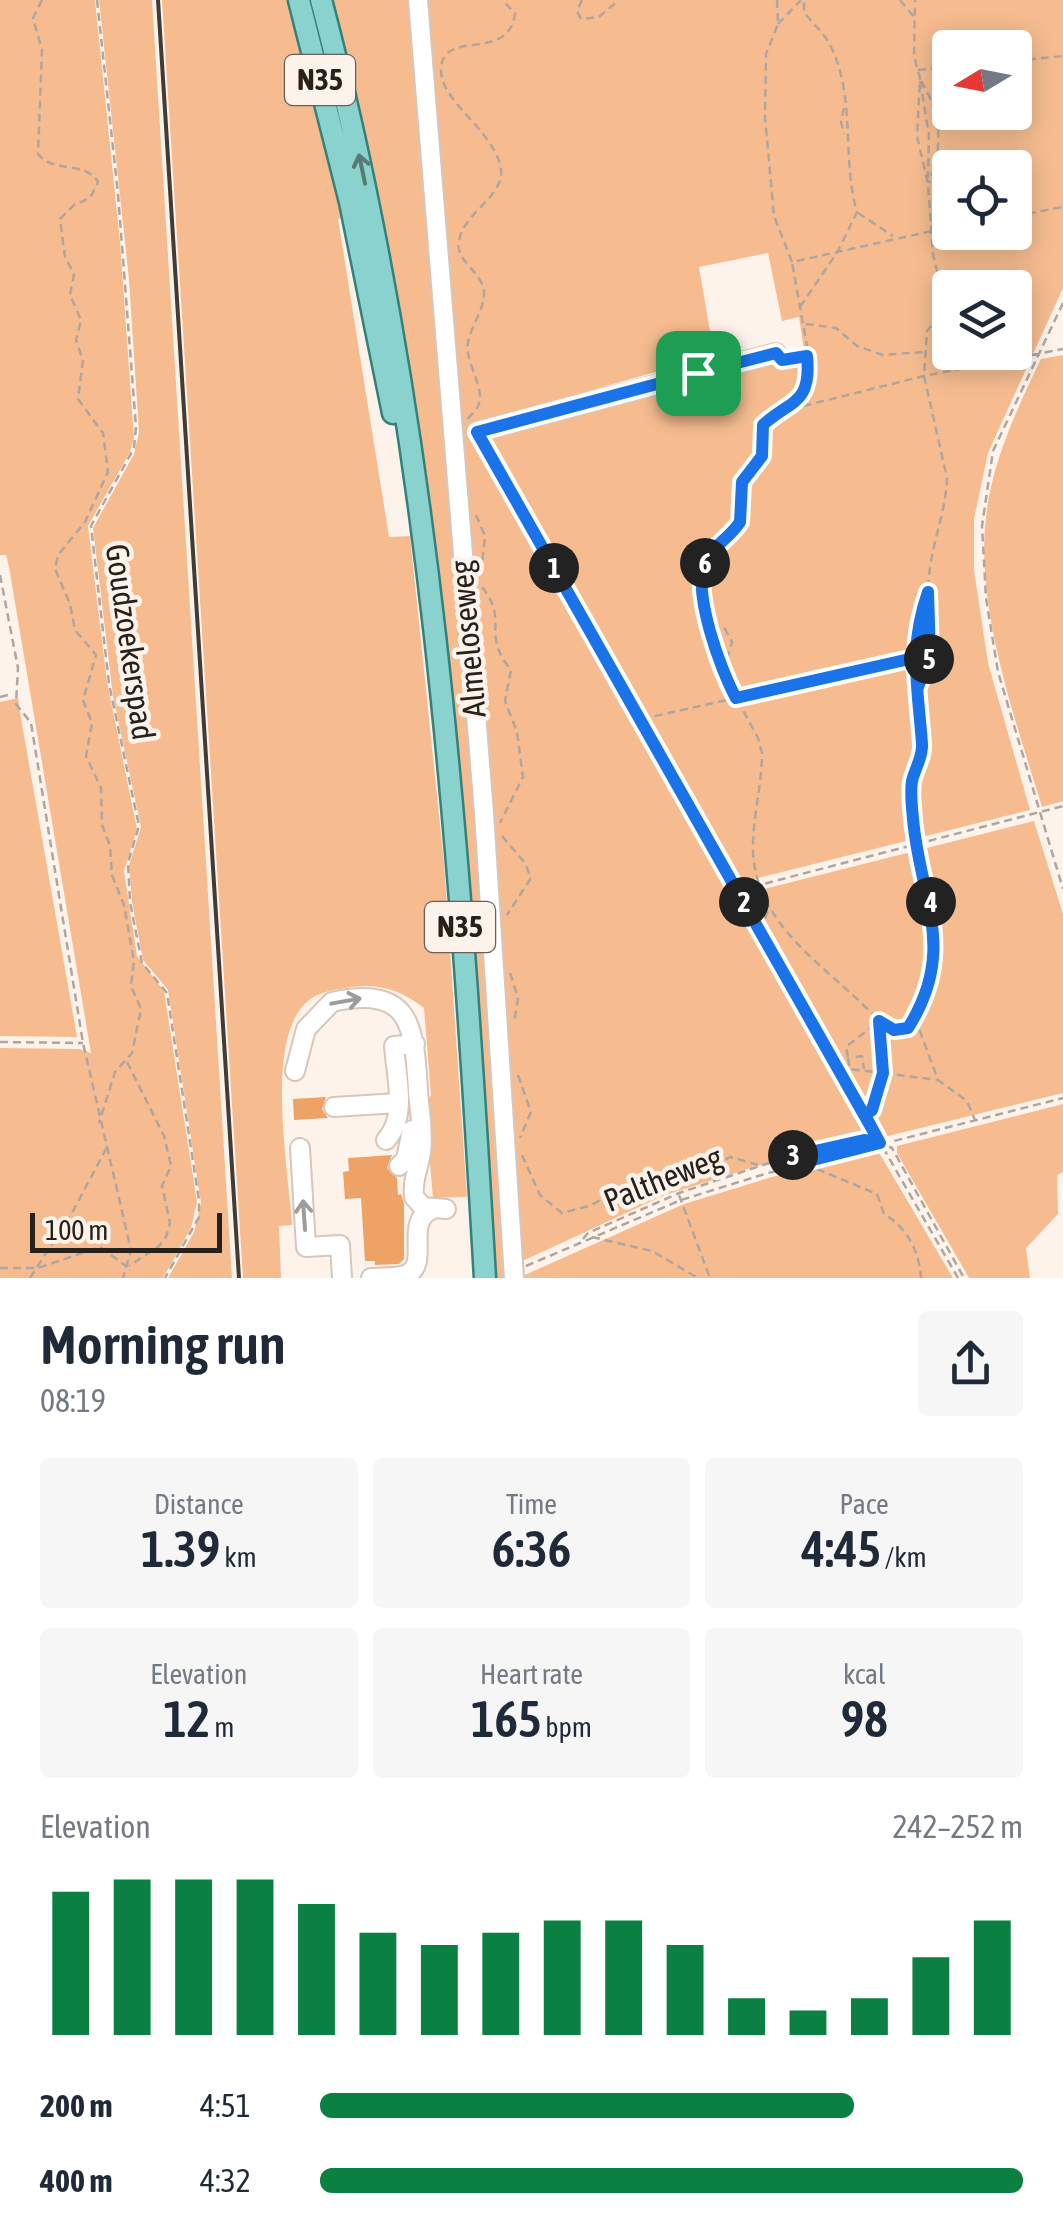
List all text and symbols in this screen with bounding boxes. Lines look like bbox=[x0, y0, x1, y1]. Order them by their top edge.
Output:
north arrow bbox=[932, 30, 1032, 130]
map controls bbox=[932, 30, 1032, 370]
road number: N35 bbox=[285, 55, 355, 105]
button: locate bbox=[932, 150, 1032, 250]
one-way arrow bbox=[351, 154, 370, 186]
button: layers bbox=[932, 270, 1032, 370]
pin bbox=[656, 331, 741, 416]
icon: arrive bbox=[671, 346, 726, 401]
pin: 6 bbox=[680, 538, 730, 588]
street label: Goudzoekerspad bbox=[98, 542, 163, 742]
pin: 1 bbox=[529, 543, 579, 593]
text: 6 bbox=[698, 547, 712, 579]
text: 1 bbox=[547, 552, 561, 584]
street label: Almeloseweg bbox=[442, 559, 493, 719]
pin: 5 bbox=[904, 634, 954, 684]
text: 5 bbox=[922, 643, 936, 675]
pin: 2 bbox=[719, 877, 769, 927]
pin: 4 bbox=[906, 877, 956, 927]
text: 2 bbox=[737, 886, 751, 918]
text: 4 bbox=[924, 886, 938, 918]
road number: N35 bbox=[425, 902, 495, 952]
one-way arrow bbox=[329, 991, 362, 1010]
pin: 3 bbox=[768, 1130, 818, 1180]
street label: Paltheweg bbox=[598, 1138, 728, 1219]
text: 3 bbox=[786, 1139, 800, 1171]
one-way arrow bbox=[294, 1199, 313, 1231]
scale bar bbox=[30, 1208, 222, 1252]
text: 100 m bbox=[45, 1214, 108, 1246]
button: share bbox=[918, 1311, 1023, 1416]
text: Morning run bbox=[40, 1313, 286, 1376]
text: 08:19 bbox=[40, 1382, 106, 1419]
text: Distance bbox=[154, 1488, 244, 1520]
text: Time bbox=[506, 1488, 557, 1520]
text: Pace bbox=[840, 1488, 889, 1520]
text: 1.39 bbox=[141, 1520, 220, 1578]
text: 6:36 bbox=[492, 1520, 571, 1578]
text: 4:45 bbox=[802, 1520, 881, 1578]
text: km bbox=[220, 1541, 257, 1573]
text: /km bbox=[881, 1541, 927, 1573]
text: Elevation bbox=[150, 1658, 247, 1690]
text: Heart rate bbox=[480, 1658, 583, 1690]
text: kcal bbox=[843, 1658, 885, 1690]
text: 12 bbox=[163, 1690, 210, 1748]
text: 165 bbox=[471, 1690, 541, 1748]
text: 98 bbox=[841, 1690, 888, 1748]
text: m bbox=[210, 1711, 234, 1743]
text: bpm bbox=[541, 1711, 592, 1743]
text: Elevation bbox=[40, 1808, 151, 1845]
text: 242–252 m bbox=[893, 1808, 1023, 1845]
text: 200 m bbox=[40, 2087, 113, 2124]
text: 4:51 bbox=[200, 2087, 251, 2124]
text: 400 m bbox=[40, 2162, 113, 2199]
text: 4:32 bbox=[200, 2162, 251, 2199]

